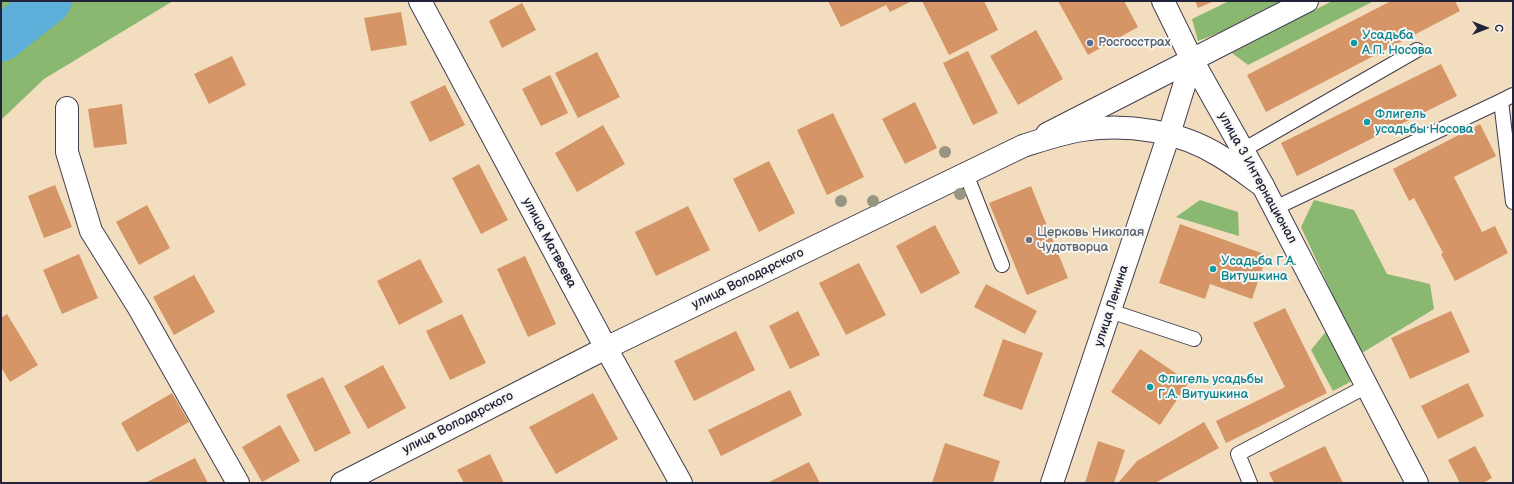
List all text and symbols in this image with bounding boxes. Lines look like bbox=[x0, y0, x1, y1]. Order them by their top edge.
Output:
north arrow bbox=[1466, 8, 1506, 48]
text: С bbox=[1492, 24, 1505, 32]
place label: Усадьба А.П. Носова bbox=[1362, 28, 1432, 59]
place label: Росгосстрах bbox=[1098, 35, 1171, 51]
marker: Росгосстрах bbox=[1085, 38, 1095, 48]
marker: Усадьба А.П. Носова bbox=[1349, 38, 1359, 48]
place label: Флигель усадьбы Носова bbox=[1375, 107, 1473, 138]
street label: улица 3 Интернационал bbox=[1214, 110, 1300, 246]
marker: Флигель усадьбы Носова bbox=[1362, 117, 1372, 127]
street label: улица Матвеева bbox=[519, 195, 579, 291]
place label: Церковь Николая Чудотворца bbox=[1037, 225, 1144, 256]
marker: Церковь Николая Чудотворца bbox=[1024, 235, 1034, 245]
street label: улица Володарского bbox=[690, 245, 806, 313]
place label: Усадьба Г.А. Витушкина bbox=[1221, 254, 1296, 285]
street label: улица Ленина bbox=[1092, 263, 1132, 349]
marker: Усадьба Г.А. Витушкина bbox=[1208, 264, 1218, 274]
place label: Флигель усадьбы Г.А. Витушкина bbox=[1158, 372, 1263, 403]
marker: Флигель усадьбы Г.А. Витушкина bbox=[1145, 382, 1155, 392]
street label: улица Володарского bbox=[400, 388, 516, 458]

